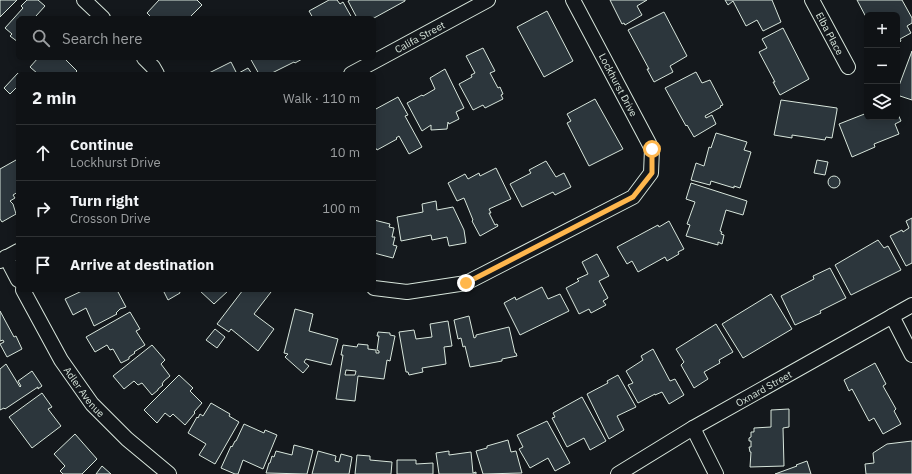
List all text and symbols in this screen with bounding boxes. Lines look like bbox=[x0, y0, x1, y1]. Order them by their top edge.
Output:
street label: Elba Place bbox=[813, 10, 847, 58]
map controls bbox=[864, 12, 900, 120]
button: + bbox=[864, 12, 900, 48]
search box bbox=[16, 16, 376, 60]
street label: Califa Street bbox=[392, 18, 447, 56]
icon: search bbox=[30, 27, 52, 49]
text: Search here bbox=[62, 29, 142, 48]
button: − bbox=[864, 48, 900, 84]
street label: Lockhurst Drive bbox=[596, 51, 640, 119]
button: layers bbox=[864, 84, 900, 120]
text: 2 min bbox=[32, 87, 76, 109]
text: Walk · 110 m bbox=[283, 90, 360, 107]
text: Continue bbox=[70, 135, 134, 154]
route start bbox=[643, 140, 661, 158]
icon: ahead bbox=[32, 142, 54, 164]
text: 10 m bbox=[330, 144, 360, 161]
text: Lockhurst Drive bbox=[70, 154, 161, 171]
text: Turn right bbox=[70, 191, 139, 210]
icon: right bbox=[32, 198, 54, 220]
text: 100 m bbox=[322, 200, 360, 217]
text: Crosson Drive bbox=[70, 210, 151, 227]
icon: arrive bbox=[32, 254, 54, 276]
text: Arrive at destination bbox=[70, 255, 214, 274]
route end bbox=[457, 274, 475, 292]
street label: Adler Avenue bbox=[61, 364, 108, 420]
street label: Oxnard Street bbox=[733, 367, 794, 409]

